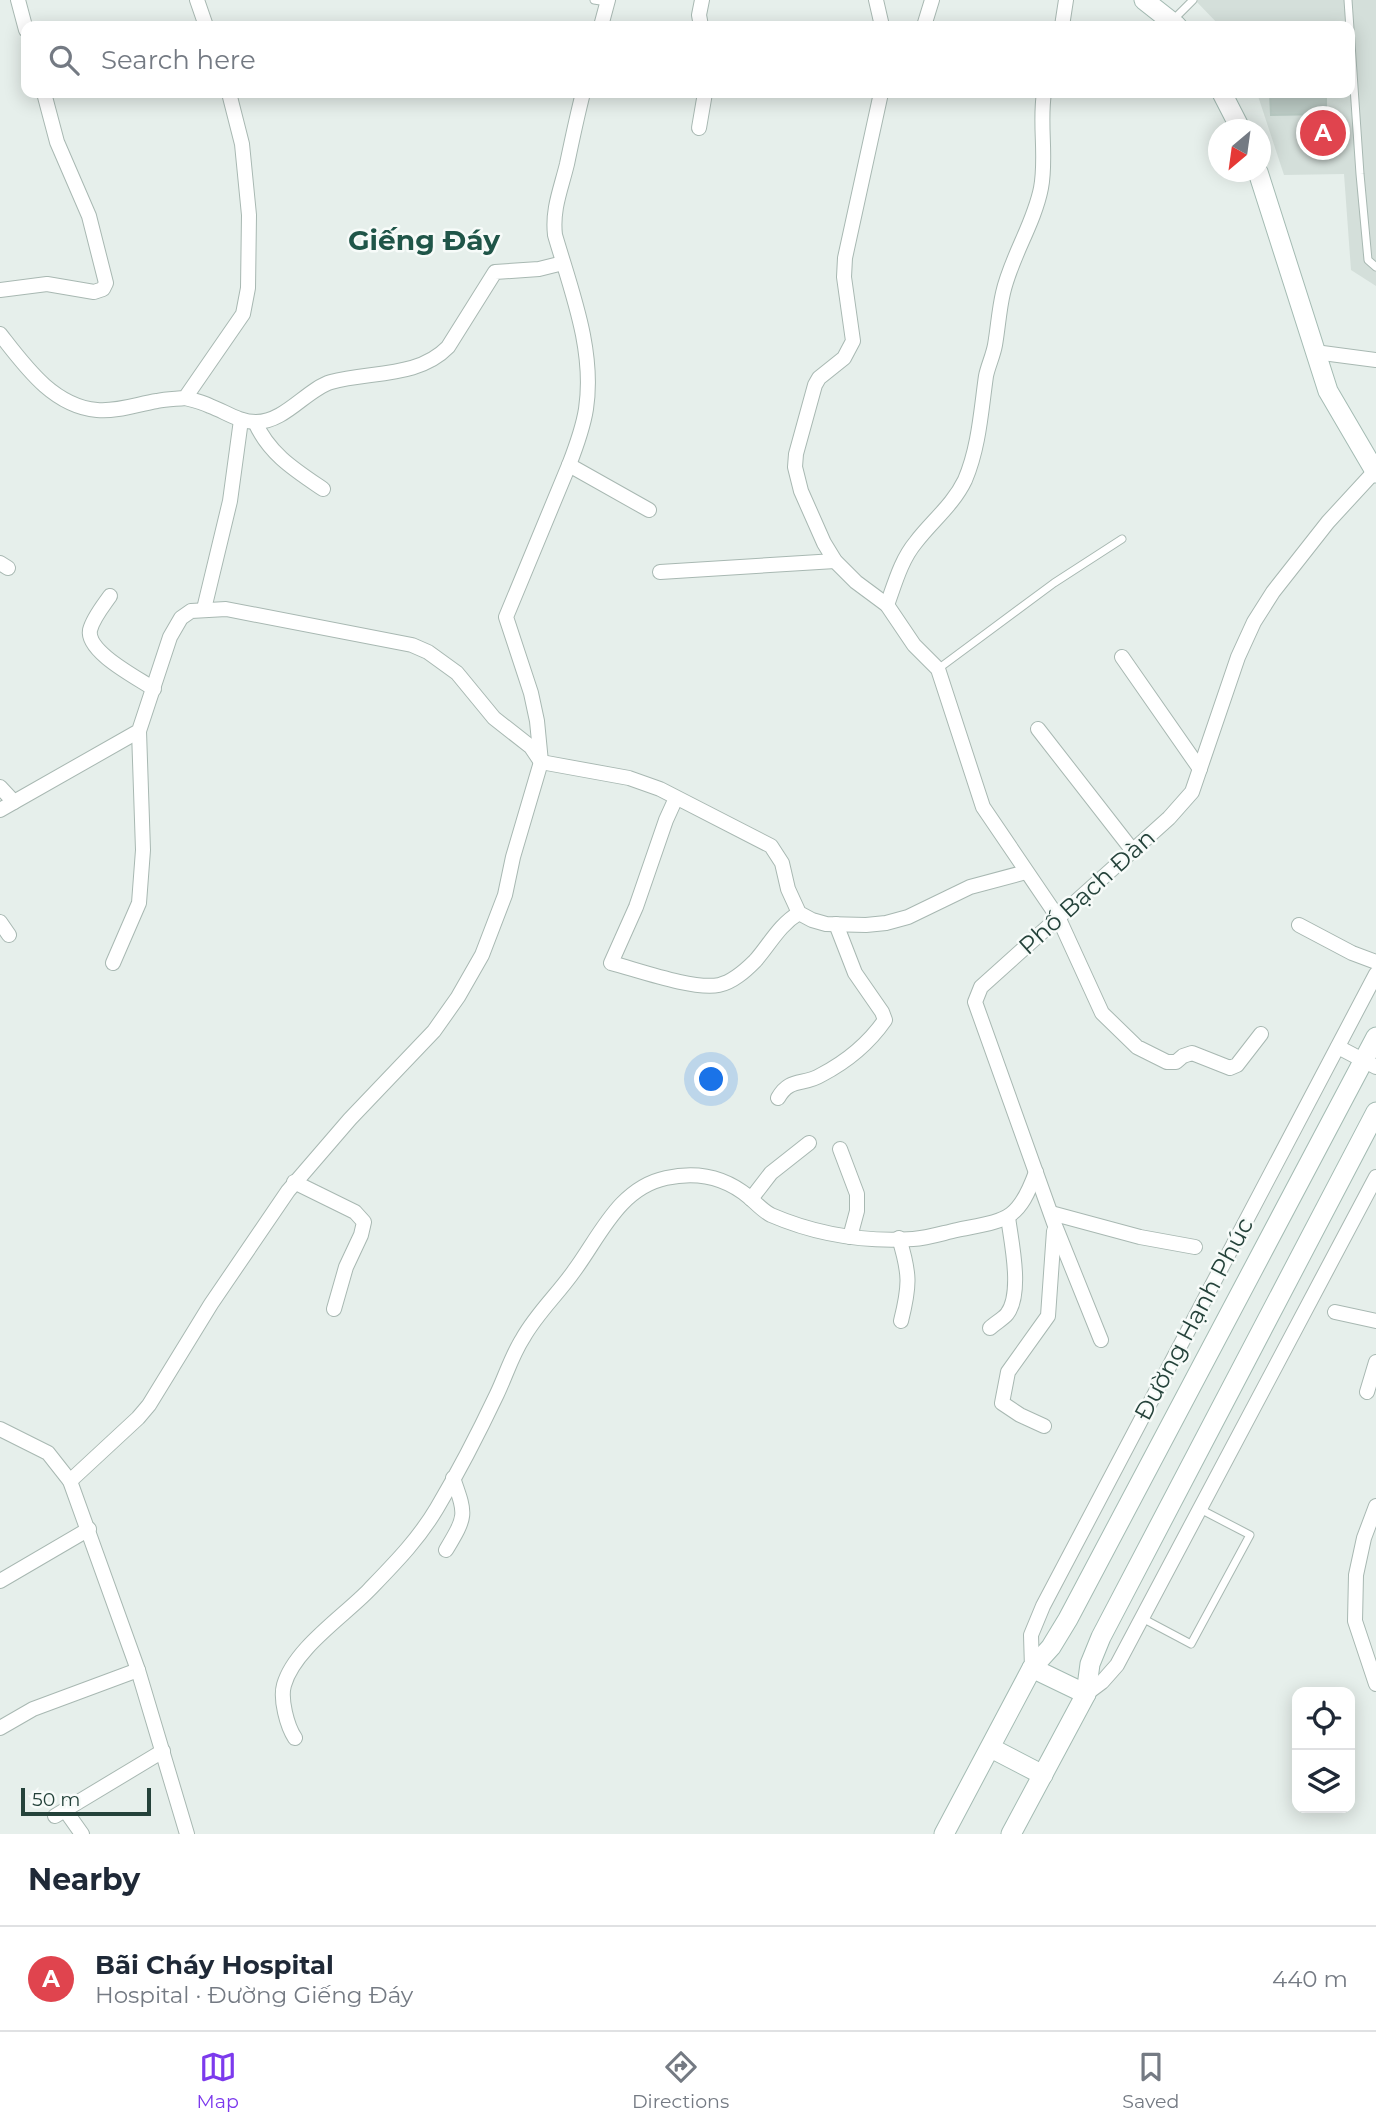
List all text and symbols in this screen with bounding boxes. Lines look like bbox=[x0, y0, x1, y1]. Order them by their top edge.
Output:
search box bbox=[21, 21, 1355, 98]
icon: search bbox=[45, 41, 83, 79]
text: Search here bbox=[101, 44, 256, 76]
pin: A bbox=[1300, 107, 1346, 159]
north arrow bbox=[1208, 119, 1271, 182]
district label: Giếng Đáy bbox=[348, 223, 500, 257]
street label: Phố Bạch Đàn bbox=[1013, 823, 1161, 960]
your location bbox=[694, 1062, 728, 1096]
street label: Đường Hạnh Phúc bbox=[1128, 1213, 1259, 1425]
map controls bbox=[1292, 1687, 1355, 1813]
button: locate bbox=[1292, 1687, 1355, 1750]
button: layers bbox=[1292, 1750, 1355, 1813]
scale bar bbox=[21, 1785, 150, 1817]
text: 50 m bbox=[32, 1788, 80, 1811]
text: Nearby bbox=[28, 1861, 140, 1898]
text: Bãi Cháy Hospital bbox=[95, 1949, 334, 1981]
text: A bbox=[42, 1965, 60, 1993]
text: 440 m bbox=[1272, 1965, 1348, 1993]
text: Hospital · Đường Giếng Đáy bbox=[95, 1981, 413, 2009]
tab: Map bbox=[197, 2048, 239, 2113]
tab: Directions bbox=[632, 2048, 729, 2113]
tab: Saved bbox=[1122, 2048, 1179, 2113]

